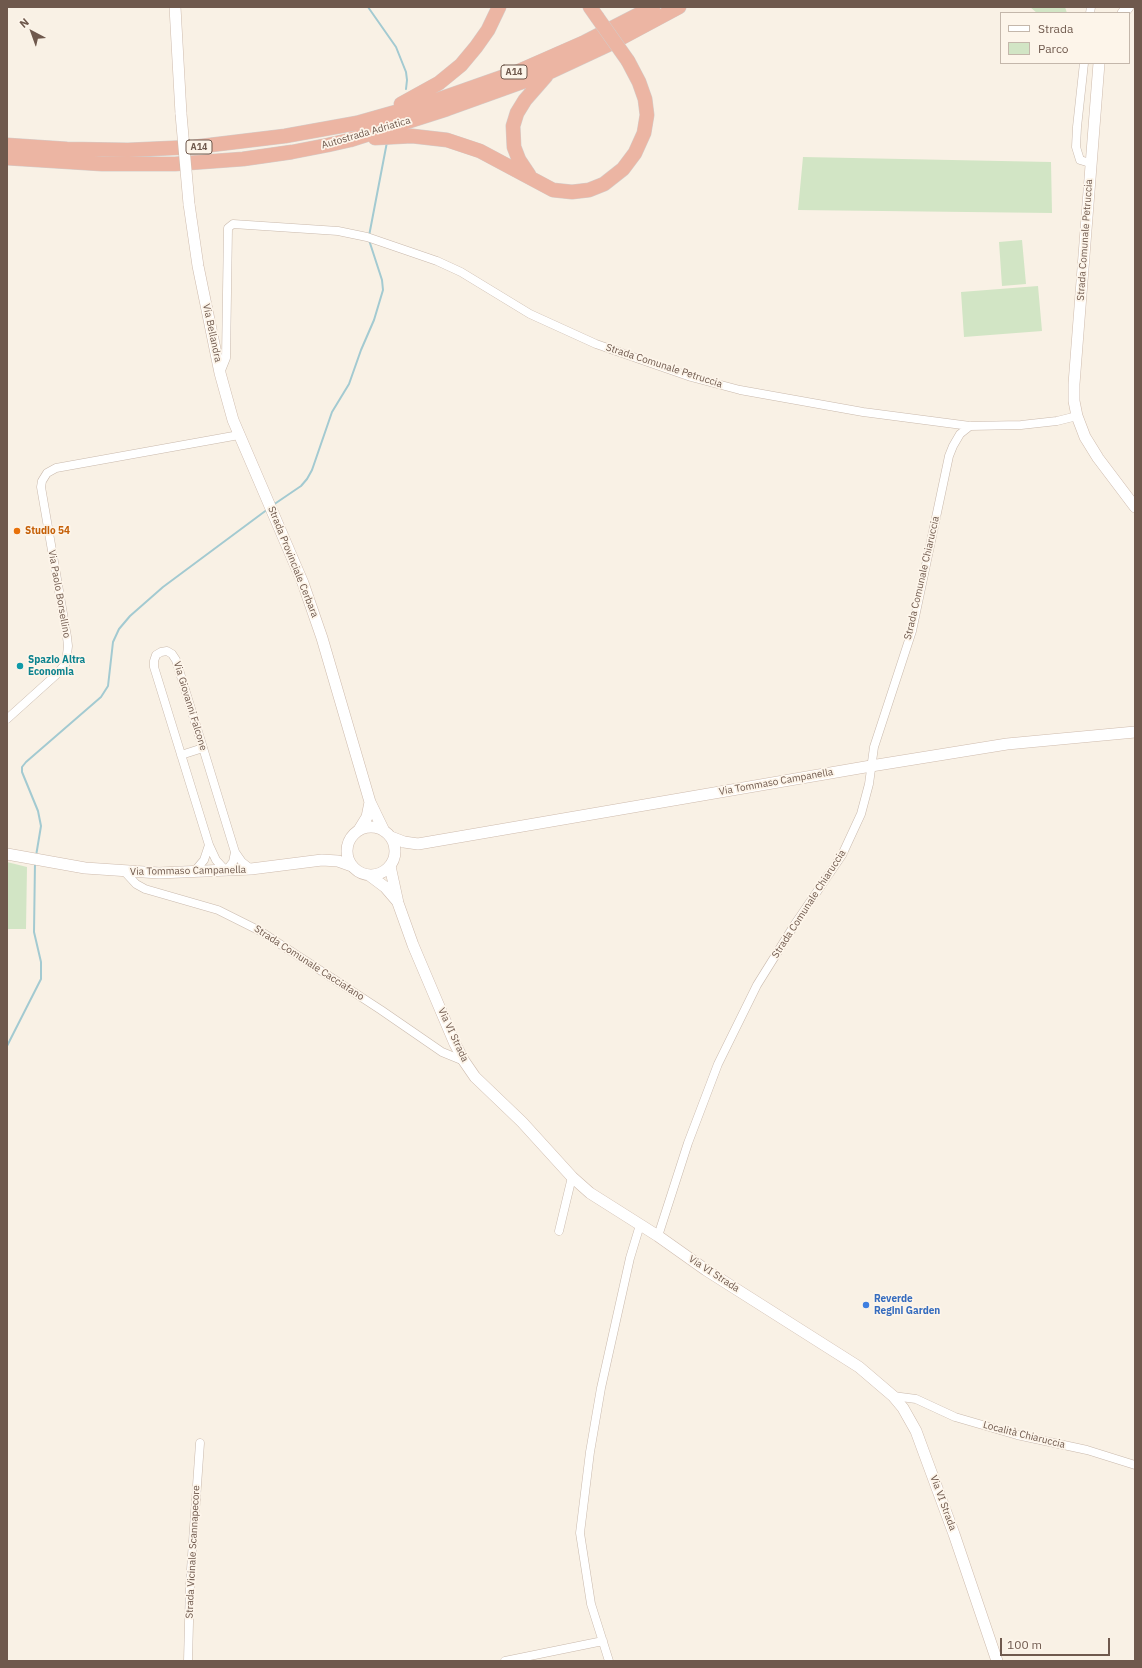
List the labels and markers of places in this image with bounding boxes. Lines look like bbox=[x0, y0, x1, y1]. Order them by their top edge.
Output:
place label: Studio 54 bbox=[25, 525, 70, 537]
marker: Studio 54 bbox=[12, 526, 22, 536]
place label: Spazio Altra Economia bbox=[28, 654, 85, 678]
marker: Spazio Altra Economia bbox=[15, 661, 25, 671]
place label: Reverde Regini Garden bbox=[874, 1293, 940, 1316]
marker: Reverde Regini Garden bbox=[861, 1300, 871, 1310]

